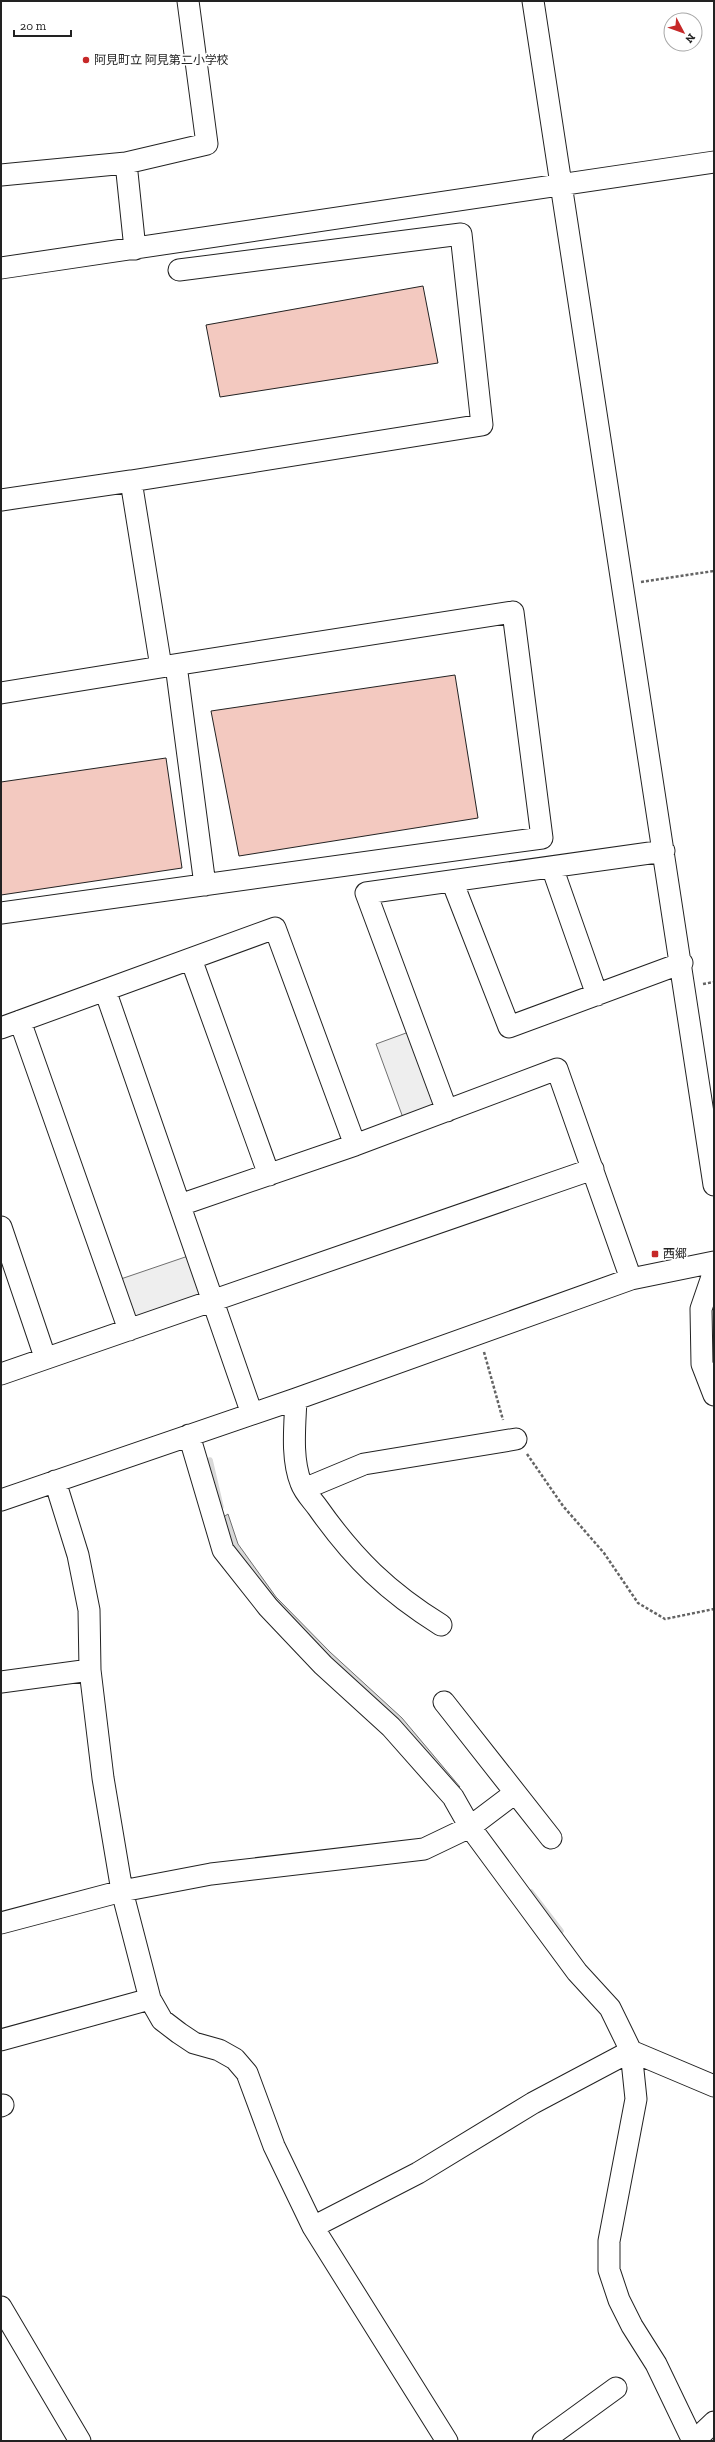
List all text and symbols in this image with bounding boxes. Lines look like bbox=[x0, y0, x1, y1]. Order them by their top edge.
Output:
scale bar bbox=[14, 12, 71, 38]
north arrow bbox=[663, 12, 703, 52]
text: 20 m bbox=[20, 19, 47, 33]
text: N bbox=[682, 31, 698, 46]
place label: 阿見町立 阿見第二小学校 bbox=[94, 53, 229, 67]
marker: 阿見町立 阿見第二小学校 bbox=[81, 55, 91, 65]
place label: 西郷 bbox=[663, 1247, 687, 1261]
marker: 西郷 bbox=[650, 1249, 660, 1259]

